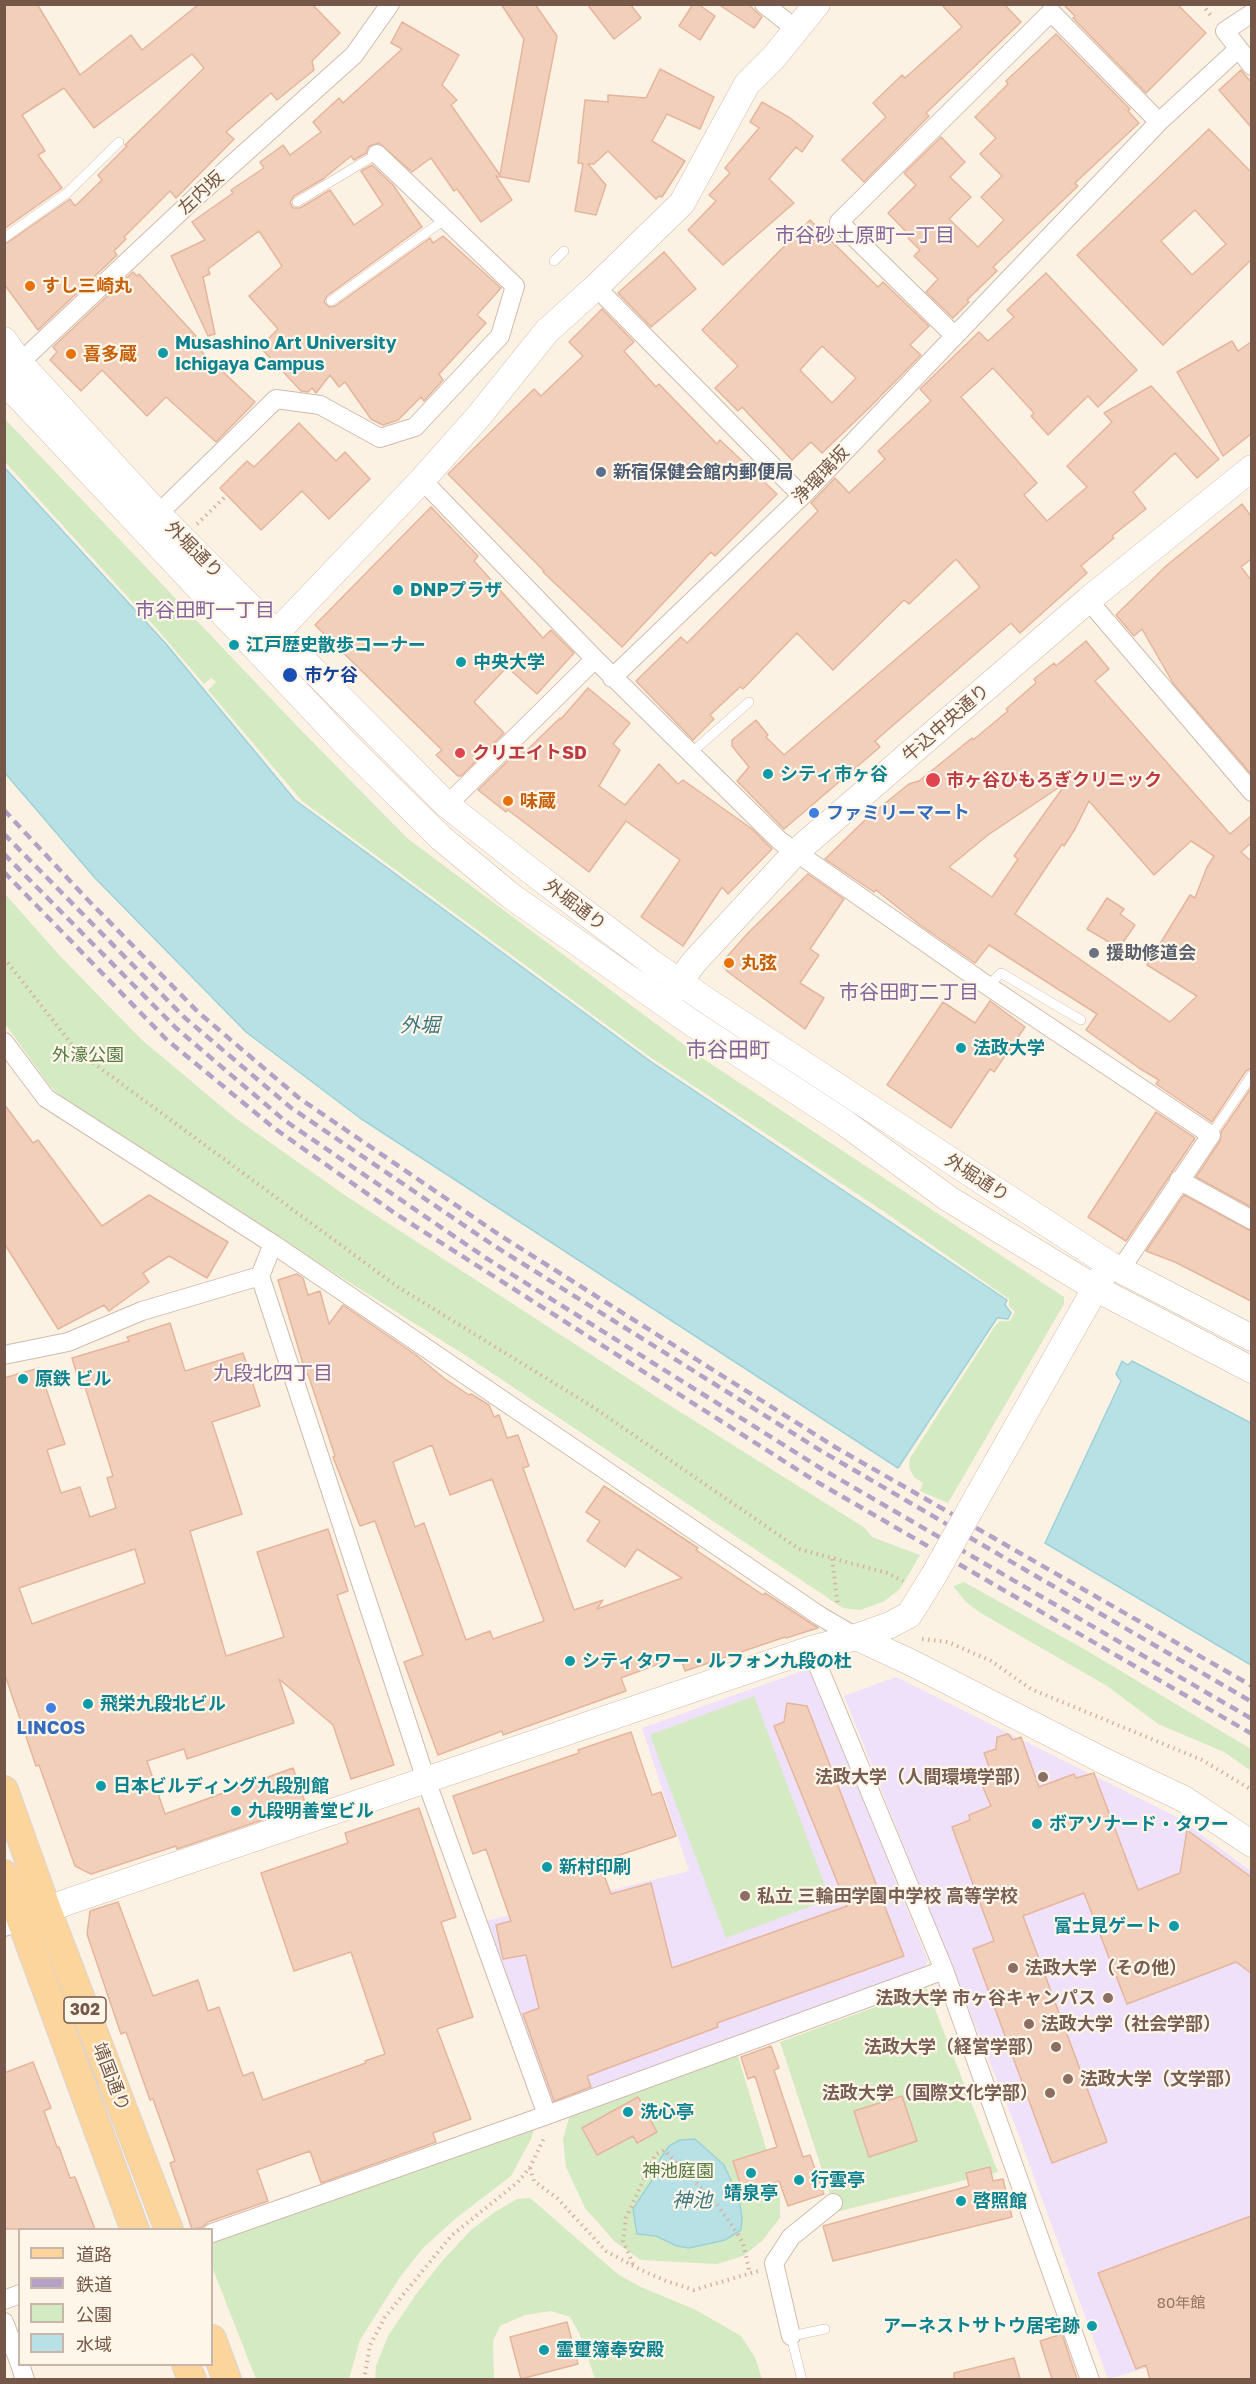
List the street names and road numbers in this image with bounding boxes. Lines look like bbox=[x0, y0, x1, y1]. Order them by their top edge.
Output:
street label: 左内坂 bbox=[174, 167, 228, 219]
street label: 浄瑠璃坂 bbox=[788, 442, 854, 508]
street label: 外堀通り bbox=[161, 517, 227, 583]
street label: 牛込中央通り bbox=[898, 679, 994, 767]
street label: 外堀通り bbox=[540, 875, 610, 935]
street label: 外堀通り bbox=[941, 1149, 1013, 1207]
road number: 302 bbox=[64, 1997, 106, 2023]
street label: 靖国通り bbox=[88, 2040, 134, 2114]

